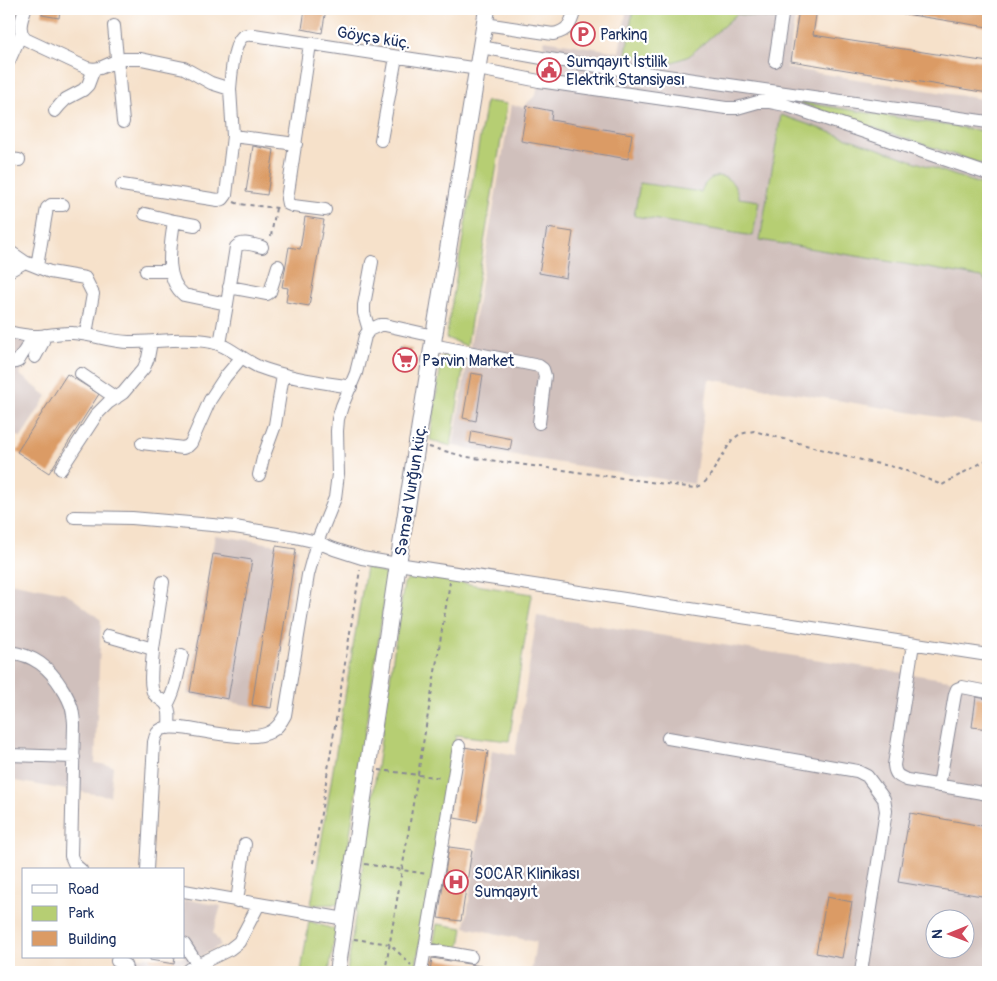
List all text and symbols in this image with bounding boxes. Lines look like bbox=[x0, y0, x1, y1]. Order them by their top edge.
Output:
parking icon: Parkinq bbox=[570, 21, 596, 47]
street label: Göyçə küç. bbox=[336, 22, 412, 54]
place label: Parkinq bbox=[600, 25, 648, 45]
place label: Sumqayıt İstilik Elektrik Stansiyası bbox=[566, 52, 685, 90]
public building icon: Sumqayıt İstilik Elektrik Stansiyası bbox=[536, 57, 562, 83]
supermarket icon: Pərvin Market bbox=[392, 347, 418, 373]
place label: Pərvin Market bbox=[422, 351, 515, 371]
street label: Səməd Vurğun küç. bbox=[391, 423, 431, 557]
place label: SOCAR Klinikası Sumqayıt bbox=[474, 864, 580, 902]
legend bbox=[22, 868, 185, 958]
hospital icon: SOCAR Klinikası Sumqayıt bbox=[443, 869, 469, 895]
text: Road bbox=[68, 880, 99, 899]
text: Park bbox=[68, 904, 95, 923]
north arrow bbox=[924, 908, 974, 958]
text: N bbox=[929, 929, 946, 939]
text: Building bbox=[68, 930, 116, 949]

